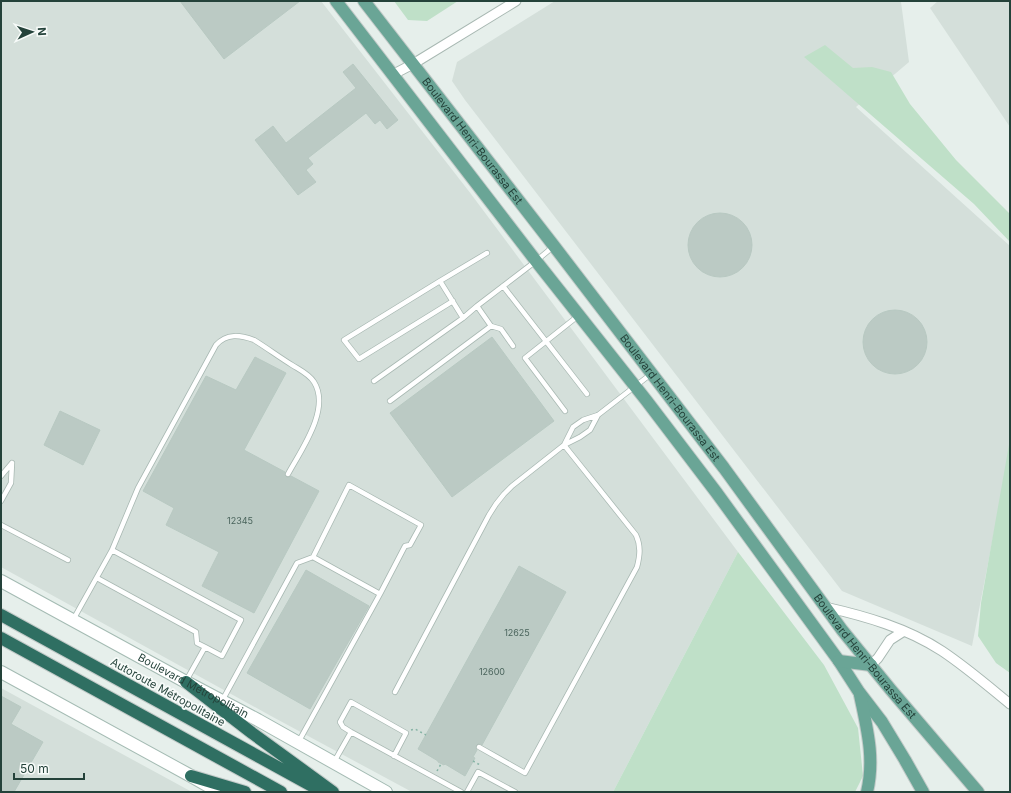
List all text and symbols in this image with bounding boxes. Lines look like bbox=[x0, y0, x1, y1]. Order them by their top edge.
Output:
north arrow bbox=[12, 12, 52, 52]
text: N bbox=[35, 27, 49, 36]
street label: Boulevard Henri-Bourassa Est bbox=[419, 75, 526, 207]
street label: Boulevard Henri-Bourassa Est bbox=[617, 331, 723, 464]
house number: 12345 bbox=[227, 515, 253, 526]
street label: Boulevard Henri-Bourassa Est bbox=[811, 591, 920, 722]
house number: 12625 bbox=[504, 627, 530, 638]
street label: Boulevard Métropolitain bbox=[136, 650, 251, 721]
street label: Autoroute Métropolitaine bbox=[108, 655, 228, 729]
house number: 12600 bbox=[479, 666, 505, 677]
scale bar bbox=[14, 755, 84, 781]
text: 50 m bbox=[20, 761, 49, 776]

